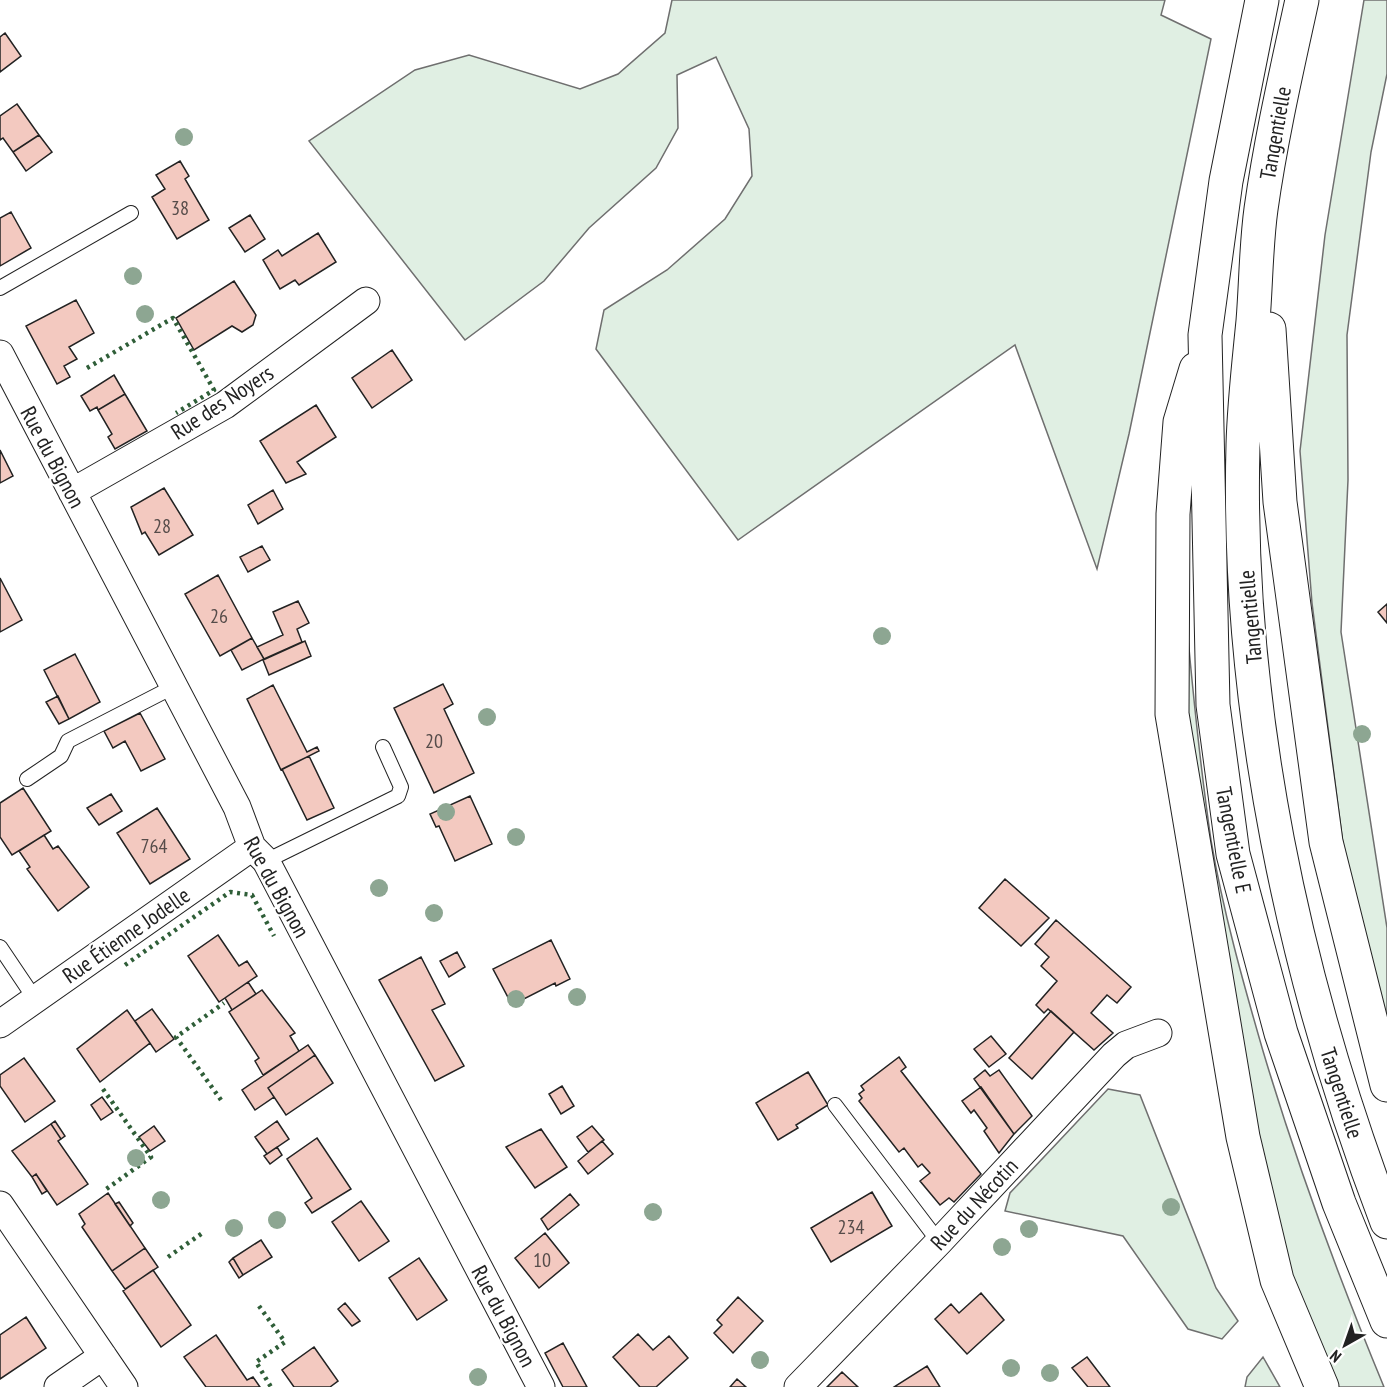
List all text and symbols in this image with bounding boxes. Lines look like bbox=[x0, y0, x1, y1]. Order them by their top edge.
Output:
street label: Tangentielle bbox=[1253, 84, 1297, 182]
house number: 38 bbox=[171, 195, 189, 221]
street label: Rue des Noyers bbox=[166, 359, 278, 445]
street label: Rue du Bignon bbox=[15, 401, 91, 513]
house number: 28 bbox=[153, 513, 171, 539]
street label: Tangentielle bbox=[1232, 569, 1268, 665]
house number: 26 bbox=[210, 603, 228, 629]
house number: 20 bbox=[425, 728, 443, 754]
street label: Tangentielle E bbox=[1210, 784, 1258, 896]
street label: Rue du Bignon bbox=[238, 832, 316, 942]
house number: 764 bbox=[141, 833, 168, 859]
street label: Rue Étienne Jodelle bbox=[57, 881, 195, 989]
street label: Tangentielle bbox=[1314, 1044, 1370, 1142]
street label: Rue du Nécotin bbox=[924, 1152, 1024, 1256]
house number: 234 bbox=[838, 1214, 865, 1240]
house number: 10 bbox=[533, 1247, 551, 1273]
street label: Rue du Bignon bbox=[466, 1260, 542, 1372]
north arrow bbox=[1315, 1315, 1375, 1375]
text: N bbox=[1326, 1346, 1345, 1367]

